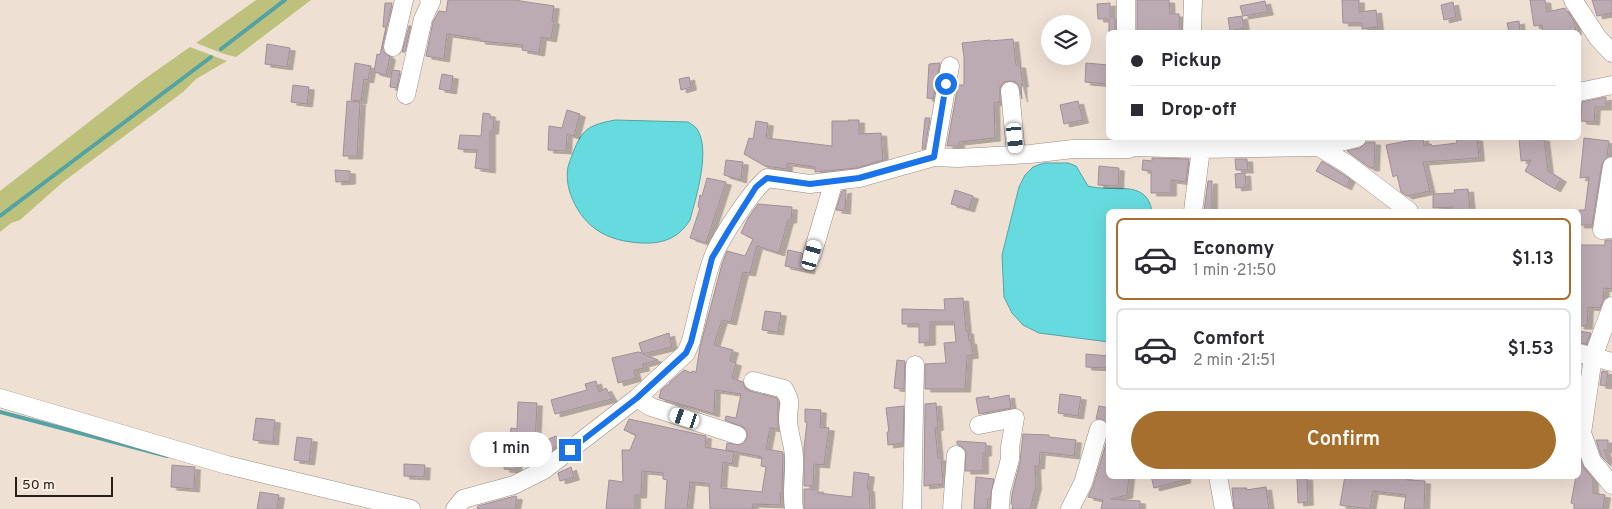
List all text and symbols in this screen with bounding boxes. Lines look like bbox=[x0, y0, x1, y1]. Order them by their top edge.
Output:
map controls bbox=[1041, 15, 1091, 65]
button: layers bbox=[1041, 15, 1091, 65]
text: Pickup bbox=[1161, 49, 1221, 73]
route start bbox=[935, 73, 957, 95]
text: Drop-off bbox=[1161, 98, 1236, 122]
car bbox=[1005, 122, 1024, 154]
icon: car bbox=[1133, 237, 1178, 282]
text: Economy bbox=[1193, 237, 1274, 261]
car bbox=[800, 239, 823, 271]
text: $1.13 bbox=[1512, 247, 1554, 271]
text: 1 min · 21:50 bbox=[1193, 261, 1276, 281]
icon: car bbox=[1133, 327, 1178, 372]
text: Comfort bbox=[1193, 327, 1265, 351]
text: $1.53 bbox=[1508, 337, 1554, 361]
text: 2 min · 21:51 bbox=[1193, 351, 1276, 371]
car bbox=[668, 406, 701, 430]
button: Confirm bbox=[1131, 411, 1556, 469]
callout: 1 min bbox=[470, 432, 552, 468]
text: 1 min bbox=[492, 439, 530, 459]
route end bbox=[559, 439, 581, 461]
scale bar bbox=[15, 474, 112, 497]
text: 50 m bbox=[22, 477, 55, 494]

